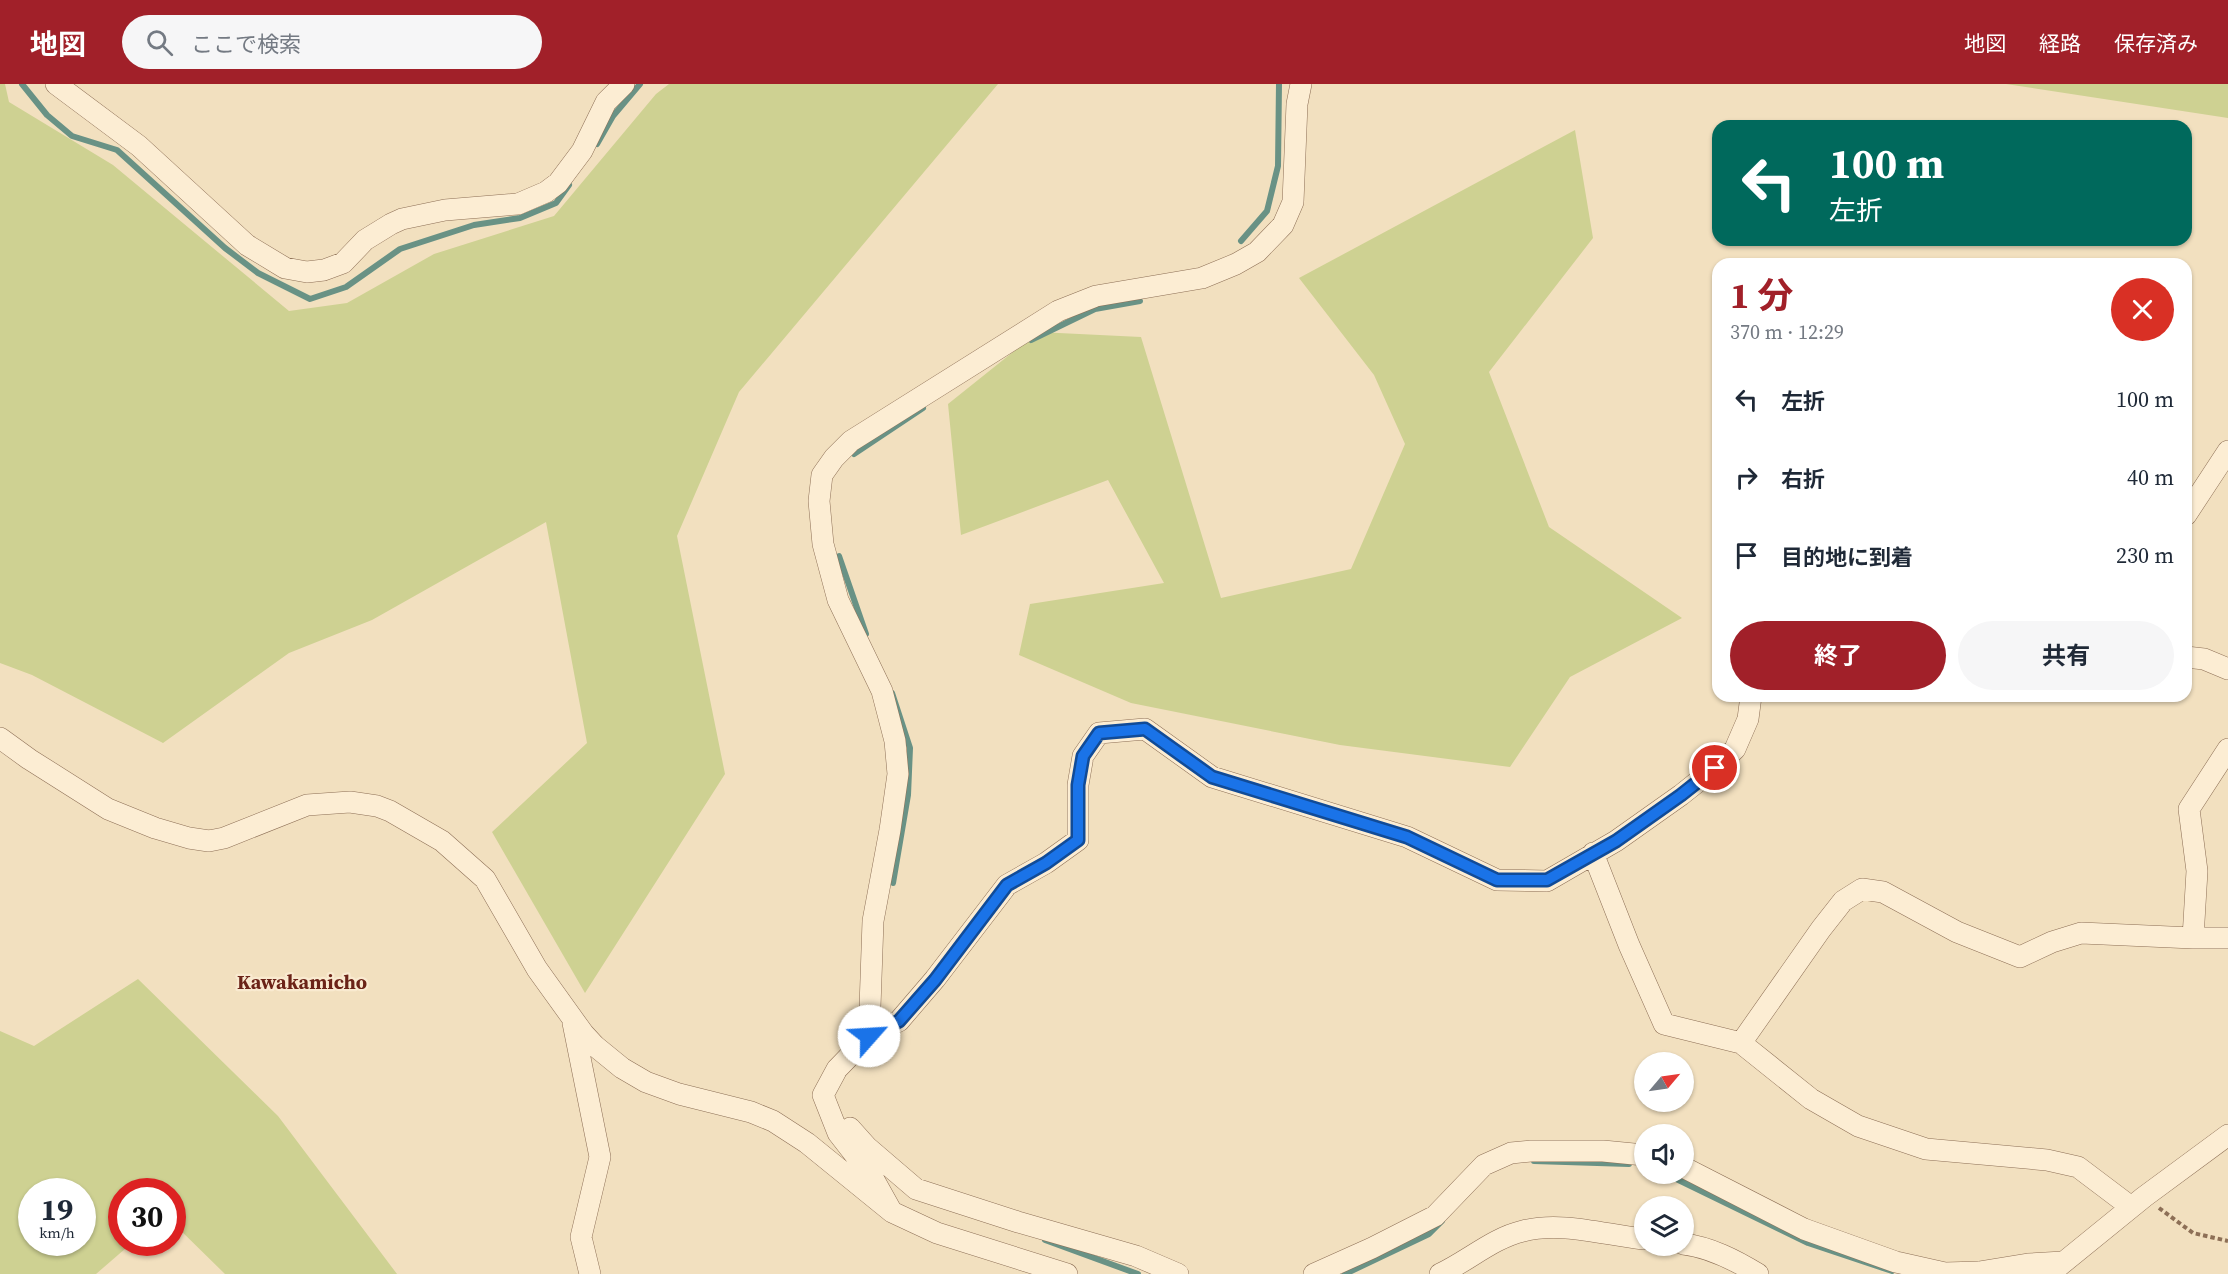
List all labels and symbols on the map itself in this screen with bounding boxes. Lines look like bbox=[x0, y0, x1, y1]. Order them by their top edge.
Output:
pin bbox=[1689, 742, 1740, 793]
district label: Kawakamicho bbox=[237, 968, 367, 996]
position arrow bbox=[837, 1004, 901, 1068]
north arrow bbox=[1634, 1052, 1694, 1112]
speed limit sign: 30 bbox=[108, 1178, 186, 1256]

